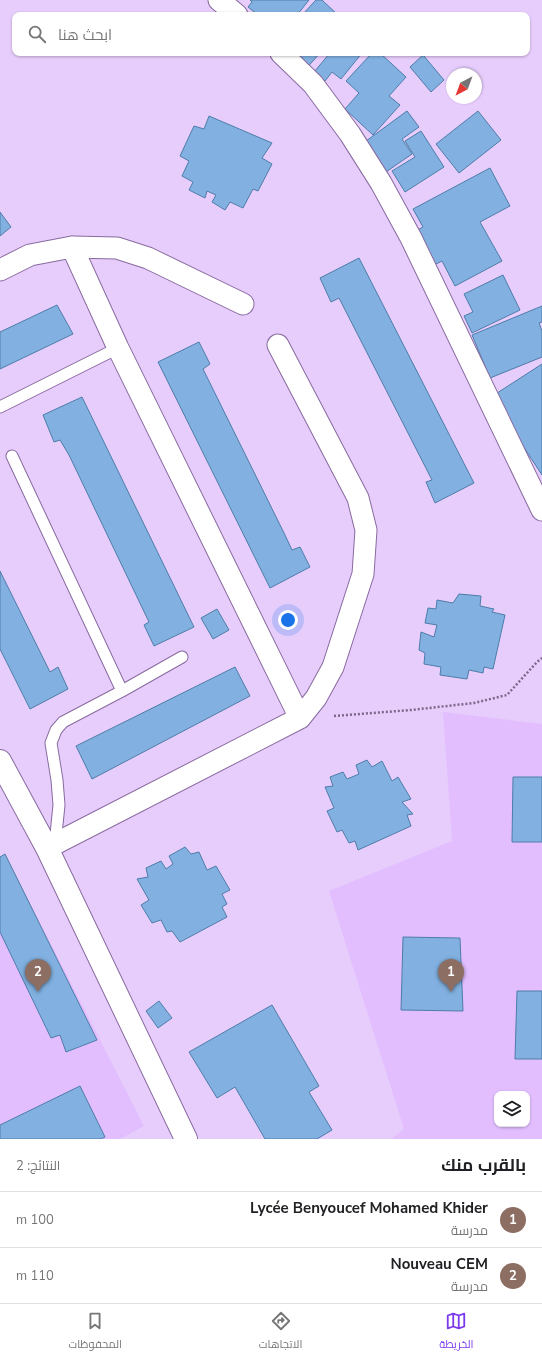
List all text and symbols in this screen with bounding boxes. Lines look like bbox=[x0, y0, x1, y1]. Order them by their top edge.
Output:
search box bbox=[12, 12, 530, 56]
icon: search bbox=[26, 23, 48, 45]
text: ابحث هنا bbox=[58, 25, 112, 45]
north arrow bbox=[446, 68, 482, 104]
your location bbox=[278, 610, 298, 630]
pin: 2 bbox=[25, 959, 51, 992]
pin: 1 bbox=[438, 959, 464, 992]
map controls bbox=[494, 1091, 530, 1127]
button: layers bbox=[494, 1091, 530, 1127]
text: بالقرب منك bbox=[441, 1154, 526, 1177]
text: النتائج: 2 bbox=[16, 1157, 60, 1175]
text: Lycée Benyoucef Mohamed Khider bbox=[250, 1198, 488, 1218]
text: 100 m bbox=[16, 1211, 54, 1229]
text: 1 bbox=[509, 1211, 517, 1229]
text: مدرسة bbox=[451, 1222, 488, 1240]
text: Nouveau CEM bbox=[390, 1254, 488, 1274]
text: 110 m bbox=[16, 1267, 54, 1285]
text: 2 bbox=[509, 1267, 517, 1285]
text: مدرسة bbox=[451, 1278, 488, 1296]
tab: المحفوظات bbox=[68, 1310, 122, 1354]
tab: الاتجاهات bbox=[259, 1310, 302, 1354]
tab: الخريطة bbox=[439, 1310, 474, 1354]

